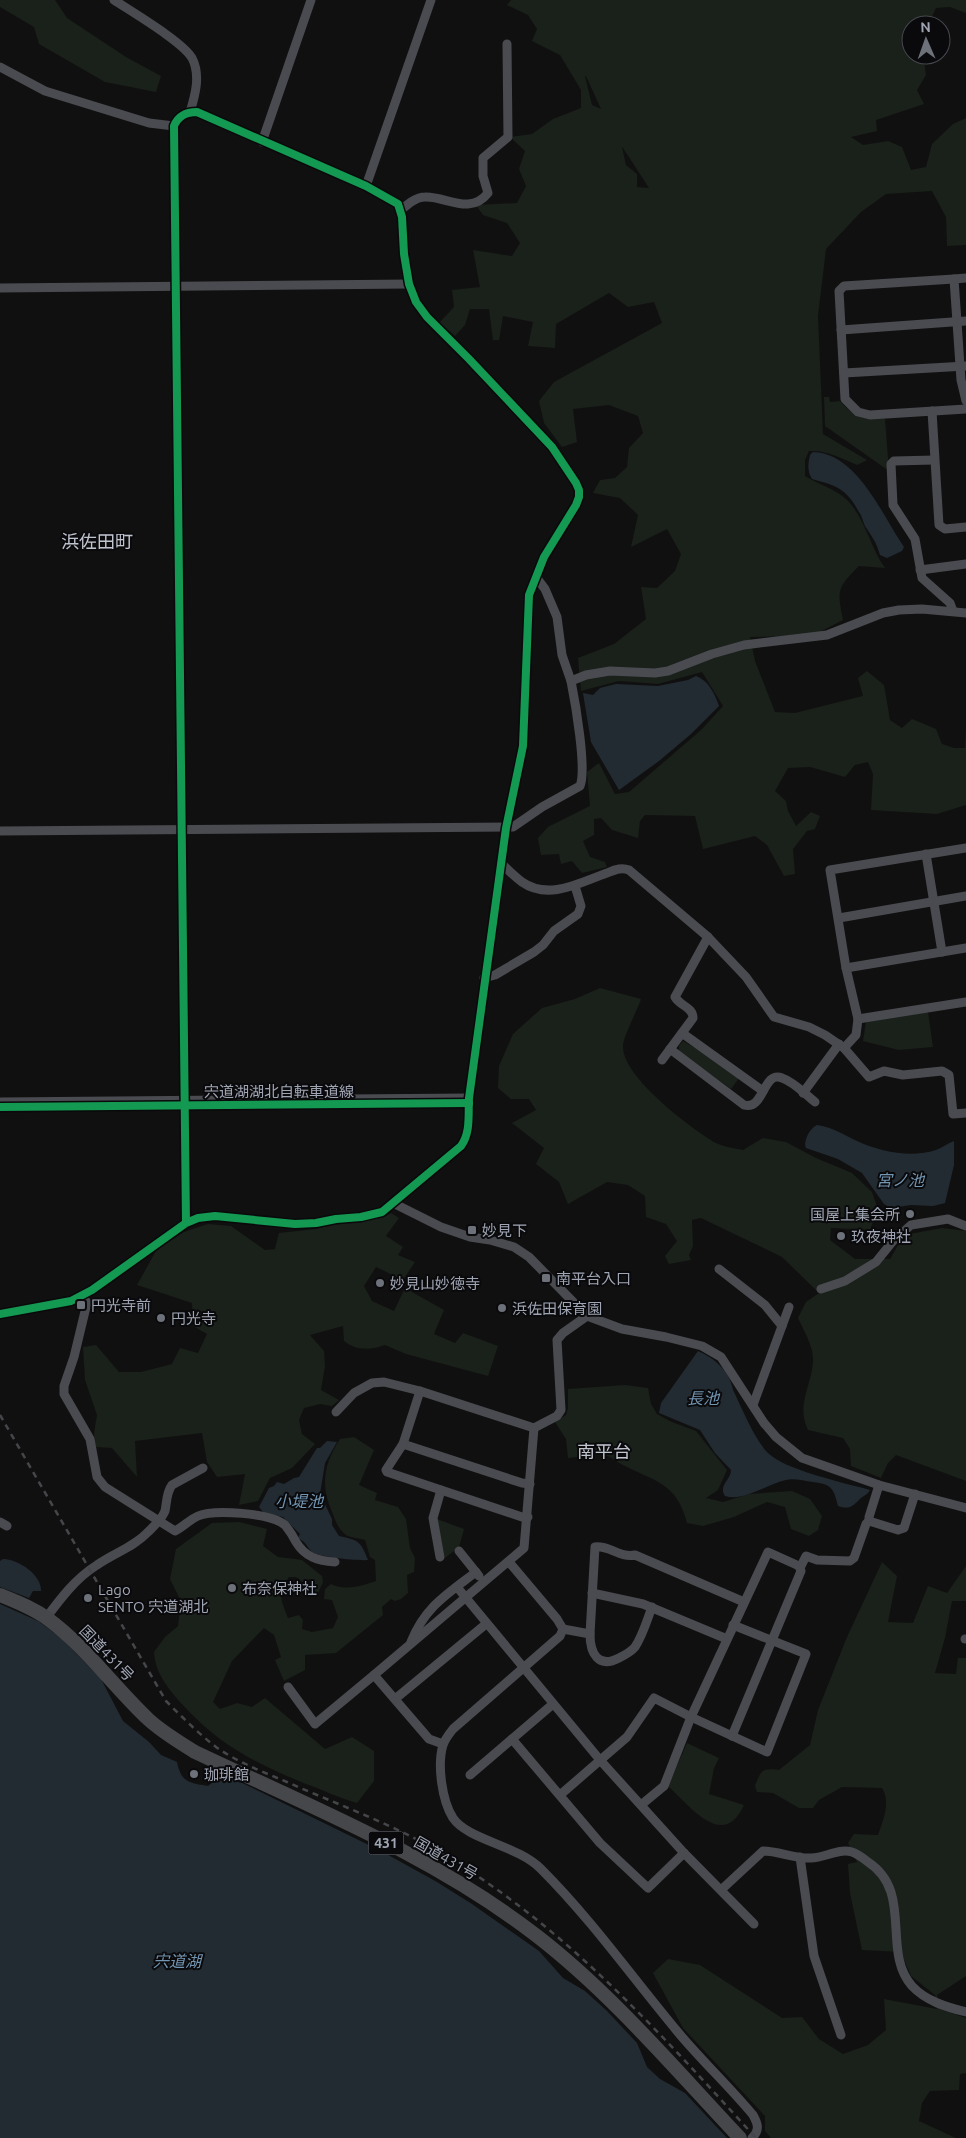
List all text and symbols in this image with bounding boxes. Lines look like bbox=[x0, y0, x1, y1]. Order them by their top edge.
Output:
north arrow bbox=[901, 15, 951, 65]
text: N bbox=[920, 19, 931, 35]
district label: 浜佐田町 bbox=[61, 531, 133, 551]
street label: 宍道湖湖北自転車道線 bbox=[204, 1083, 354, 1100]
water label: 宮ノ池 bbox=[876, 1171, 926, 1189]
place label: 国屋上集会所 bbox=[810, 1206, 900, 1223]
marker: 国屋上集会所 bbox=[904, 1208, 916, 1220]
place label: 妙見下 bbox=[482, 1222, 527, 1239]
marker: 妙見下 bbox=[466, 1224, 478, 1236]
place label: 玖夜神社 bbox=[851, 1228, 911, 1245]
marker: 玖夜神社 bbox=[835, 1230, 847, 1242]
place label: 南平台入口 bbox=[556, 1270, 631, 1287]
marker: 南平台入口 bbox=[540, 1272, 552, 1284]
place label: 妙見山妙徳寺 bbox=[390, 1275, 480, 1292]
marker: 妙見山妙徳寺 bbox=[374, 1277, 386, 1289]
place label: 円光寺前 bbox=[91, 1297, 151, 1314]
marker: 円光寺前 bbox=[75, 1299, 87, 1311]
place label: 浜佐田保育園 bbox=[512, 1300, 602, 1317]
marker: 浜佐田保育園 bbox=[496, 1302, 508, 1314]
place label: 円光寺 bbox=[171, 1310, 216, 1327]
marker: 円光寺 bbox=[155, 1312, 167, 1324]
water label: 長池 bbox=[687, 1389, 721, 1407]
district label: 南平台 bbox=[577, 1441, 631, 1461]
water label: 小堤池 bbox=[275, 1492, 325, 1510]
place label: 布奈保神社 bbox=[242, 1580, 317, 1597]
place label: Lago SENTO 宍道湖北 bbox=[98, 1581, 208, 1615]
marker: 布奈保神社 bbox=[226, 1582, 238, 1594]
marker: Lago SENTO 宍道湖北 bbox=[82, 1592, 94, 1604]
street label: 国道431号 bbox=[76, 1622, 138, 1684]
place label: 珈琲館 bbox=[204, 1766, 249, 1783]
marker: 珈琲館 bbox=[188, 1768, 200, 1780]
road number: 431 bbox=[368, 1832, 404, 1855]
street label: 国道431号 bbox=[411, 1833, 481, 1883]
water label: 宍道湖 bbox=[153, 1952, 204, 1970]

